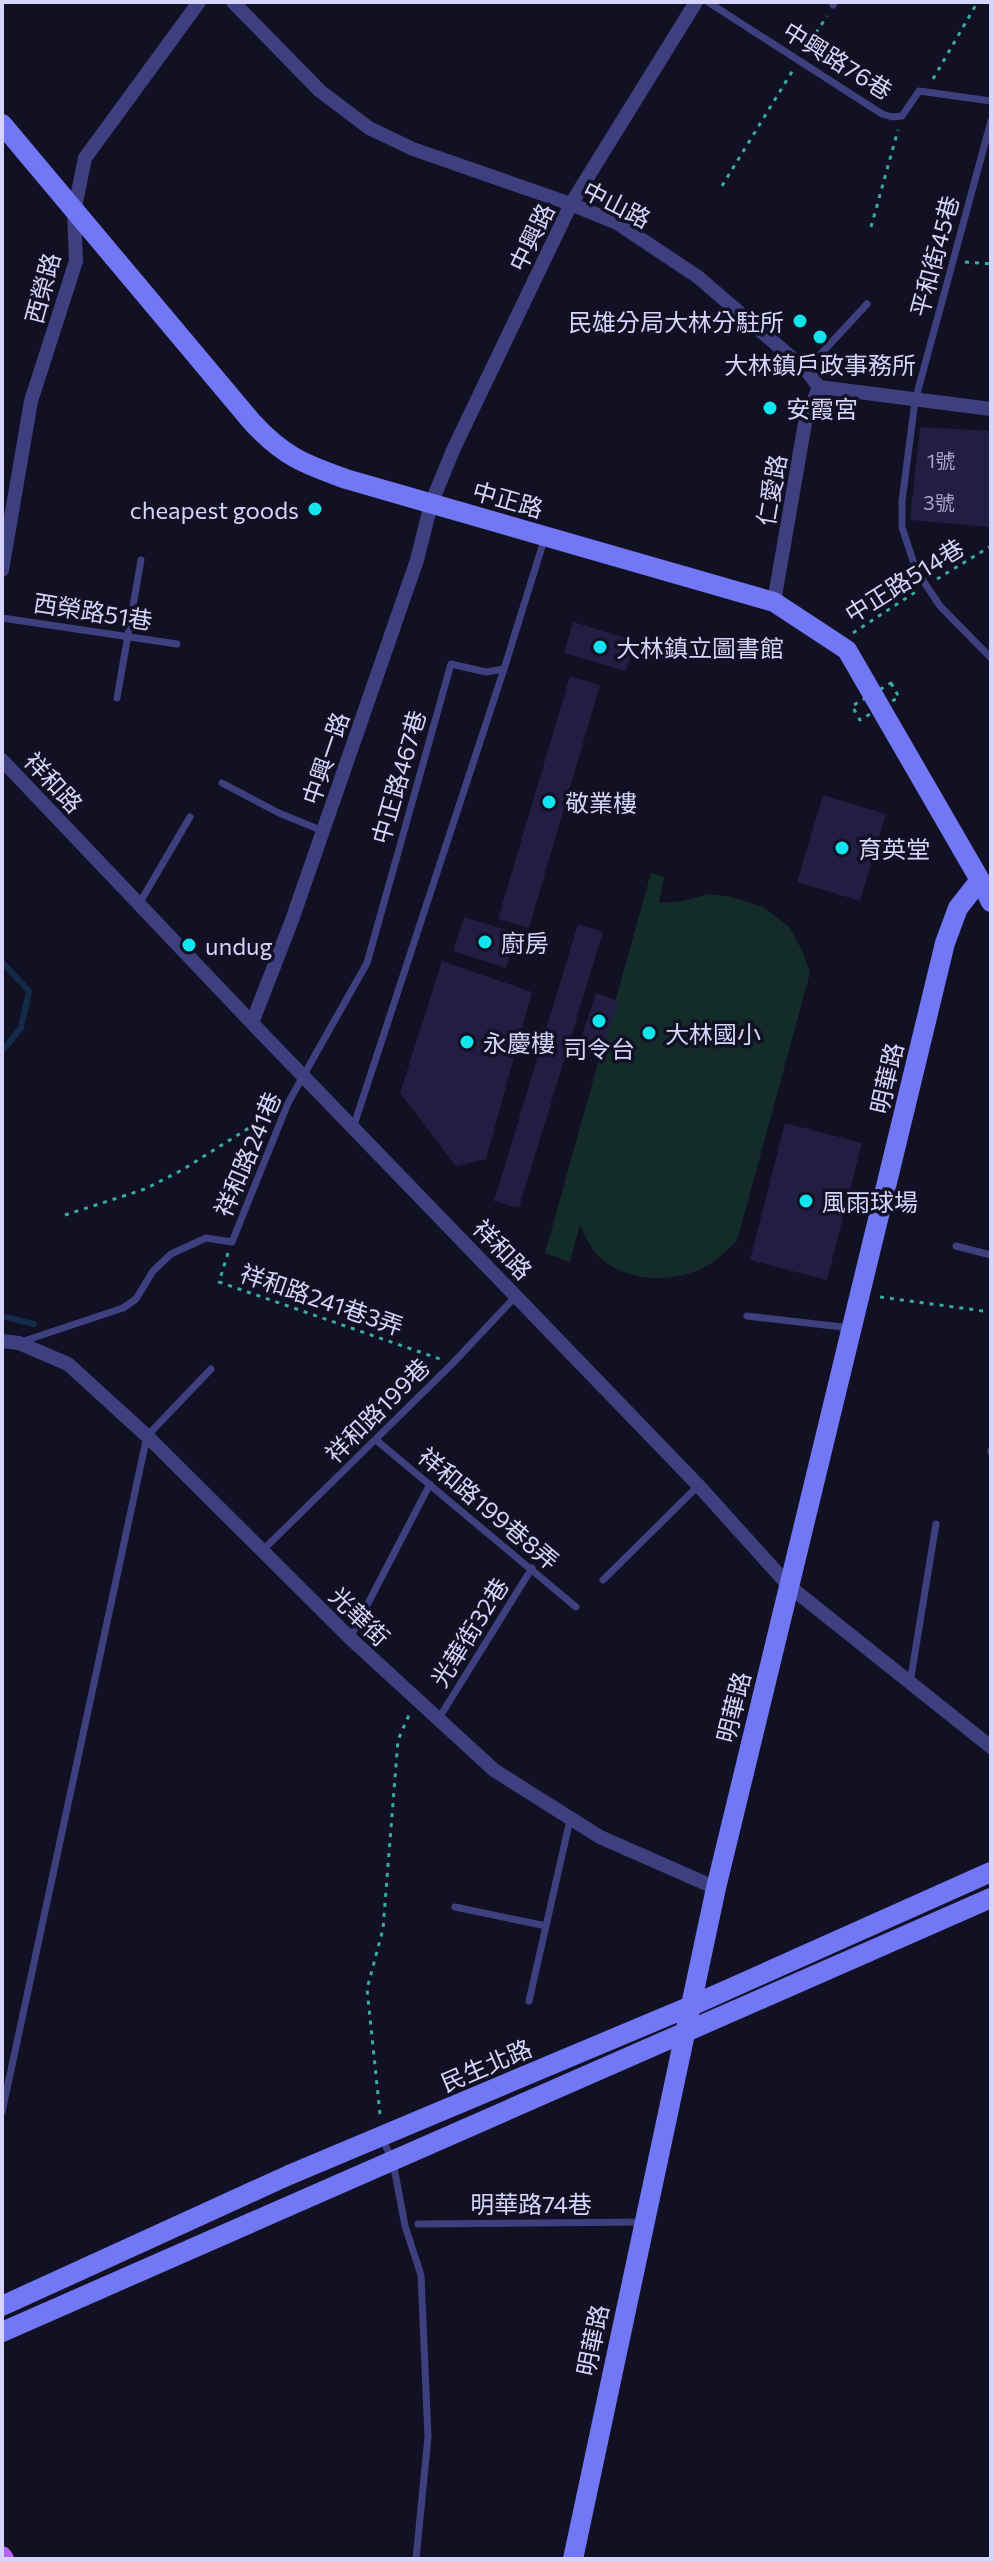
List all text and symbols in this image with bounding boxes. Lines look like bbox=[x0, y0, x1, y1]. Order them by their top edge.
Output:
street label: 中興路76巷 bbox=[778, 15, 898, 105]
street label: 中山路 bbox=[578, 175, 656, 233]
street label: 平和街45巷 bbox=[904, 192, 964, 320]
street label: 中興路 bbox=[502, 198, 560, 276]
street label: 西榮路 bbox=[19, 249, 65, 327]
place label: 民雄分局大林分駐所 bbox=[568, 307, 784, 336]
marker: 民雄分局大林分駐所 bbox=[791, 312, 809, 330]
marker: 大林鎮戶政事務所 bbox=[811, 328, 829, 346]
place label: 大林鎮戶政事務所 bbox=[724, 350, 916, 379]
place label: 安霞宮 bbox=[786, 394, 858, 423]
marker: 安霞宮 bbox=[761, 399, 779, 417]
house number: 1號 bbox=[927, 448, 955, 472]
street label: 仁愛路 bbox=[750, 452, 792, 528]
street label: 中正路 bbox=[469, 475, 547, 523]
house number: 3號 bbox=[923, 490, 955, 514]
place label: cheapest goods bbox=[130, 495, 299, 524]
marker: cheapest goods bbox=[306, 500, 324, 518]
street label: 中正路514巷 bbox=[839, 532, 969, 628]
street label: 西榮路51巷 bbox=[31, 587, 155, 635]
place label: 大林鎮立圖書館 bbox=[616, 633, 784, 662]
marker: 大林鎮立圖書館 bbox=[591, 638, 609, 656]
street label: 中正路467巷 bbox=[365, 707, 431, 847]
street label: 中興一路 bbox=[296, 708, 354, 808]
street label: 祥和路 bbox=[19, 746, 89, 818]
place label: 敬業樓 bbox=[565, 788, 637, 817]
marker: 敬業樓 bbox=[540, 793, 558, 811]
place label: 育英堂 bbox=[858, 834, 930, 863]
marker: 育英堂 bbox=[833, 839, 851, 857]
place label: 廚房 bbox=[501, 928, 549, 957]
place label: undug bbox=[205, 931, 272, 960]
marker: 廚房 bbox=[476, 933, 494, 951]
marker: undug bbox=[180, 936, 198, 954]
marker: 司令台 bbox=[590, 1012, 608, 1030]
place label: 大林國小 bbox=[665, 1019, 761, 1048]
marker: 大林國小 bbox=[640, 1024, 658, 1042]
place label: 永慶樓 bbox=[483, 1028, 555, 1057]
marker: 永慶樓 bbox=[458, 1033, 476, 1051]
place label: 司令台 bbox=[563, 1034, 635, 1063]
street label: 明華路 bbox=[864, 1040, 908, 1116]
street label: 祥和路241巷 bbox=[208, 1087, 286, 1221]
place label: 風雨球場 bbox=[822, 1187, 918, 1216]
marker: 風雨球場 bbox=[797, 1192, 815, 1210]
street label: 祥和路 bbox=[468, 1213, 538, 1285]
street label: 祥和路241巷3弄 bbox=[237, 1258, 407, 1340]
street label: 祥和路199巷 bbox=[319, 1352, 435, 1468]
street label: 祥和路199巷8弄 bbox=[413, 1441, 565, 1575]
street label: 光華街32巷 bbox=[424, 1572, 514, 1692]
street label: 光華街 bbox=[324, 1581, 396, 1651]
street label: 明華路 bbox=[710, 1669, 756, 1745]
street label: 民生北路 bbox=[436, 2033, 536, 2097]
street label: 明華路74巷 bbox=[470, 2189, 592, 2218]
street label: 明華路 bbox=[570, 2302, 614, 2378]

